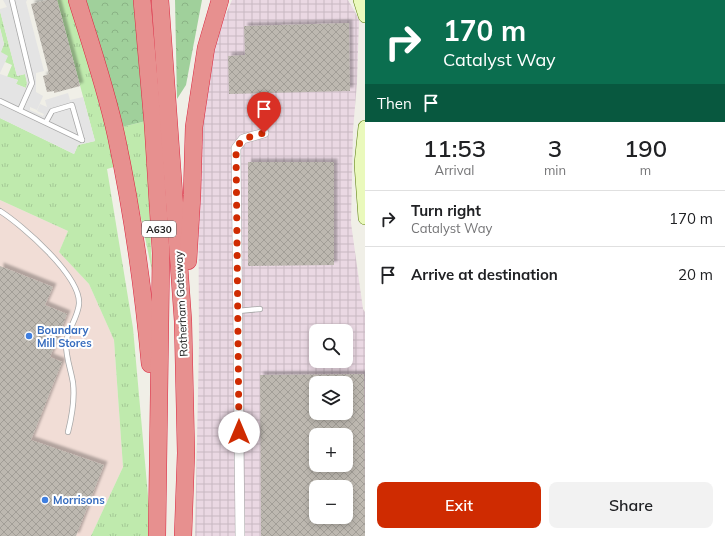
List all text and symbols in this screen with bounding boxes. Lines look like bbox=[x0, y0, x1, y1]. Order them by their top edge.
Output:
text: 170 m bbox=[443, 13, 526, 48]
icon: right bbox=[377, 16, 429, 68]
text: Catalyst Way bbox=[443, 48, 556, 71]
pin bbox=[247, 92, 281, 133]
icon: arrive bbox=[420, 92, 442, 114]
text: Then bbox=[377, 94, 412, 113]
icon: arrive bbox=[253, 98, 275, 120]
text: 11:53 bbox=[423, 133, 486, 163]
text: 3 bbox=[548, 133, 562, 163]
text: 190 bbox=[624, 133, 667, 163]
text: Arrival bbox=[435, 162, 474, 178]
text: min bbox=[544, 162, 566, 178]
text: m bbox=[640, 162, 651, 178]
text: Turn right bbox=[411, 201, 481, 220]
icon: right bbox=[377, 208, 399, 230]
text: 170 m bbox=[669, 209, 713, 228]
text: Catalyst Way bbox=[411, 220, 492, 236]
road number: A630 bbox=[142, 221, 176, 237]
street label: Rotherham Gateway bbox=[171, 251, 191, 357]
icon: arrive bbox=[377, 264, 399, 286]
text: Arrive at destination bbox=[411, 265, 558, 284]
text: 20 m bbox=[678, 265, 713, 284]
place label: Boundary Mill Stores bbox=[37, 323, 92, 350]
map controls bbox=[309, 324, 353, 524]
button: search bbox=[309, 324, 353, 368]
marker: Boundary Mill Stores bbox=[24, 331, 34, 341]
button: layers bbox=[309, 376, 353, 420]
position arrow bbox=[218, 411, 260, 453]
button: + bbox=[309, 428, 353, 472]
button: − bbox=[309, 480, 353, 524]
button: Exit bbox=[377, 482, 541, 528]
button: Share bbox=[549, 482, 713, 528]
place label: Morrisons bbox=[53, 493, 105, 507]
marker: Morrisons bbox=[40, 495, 50, 505]

